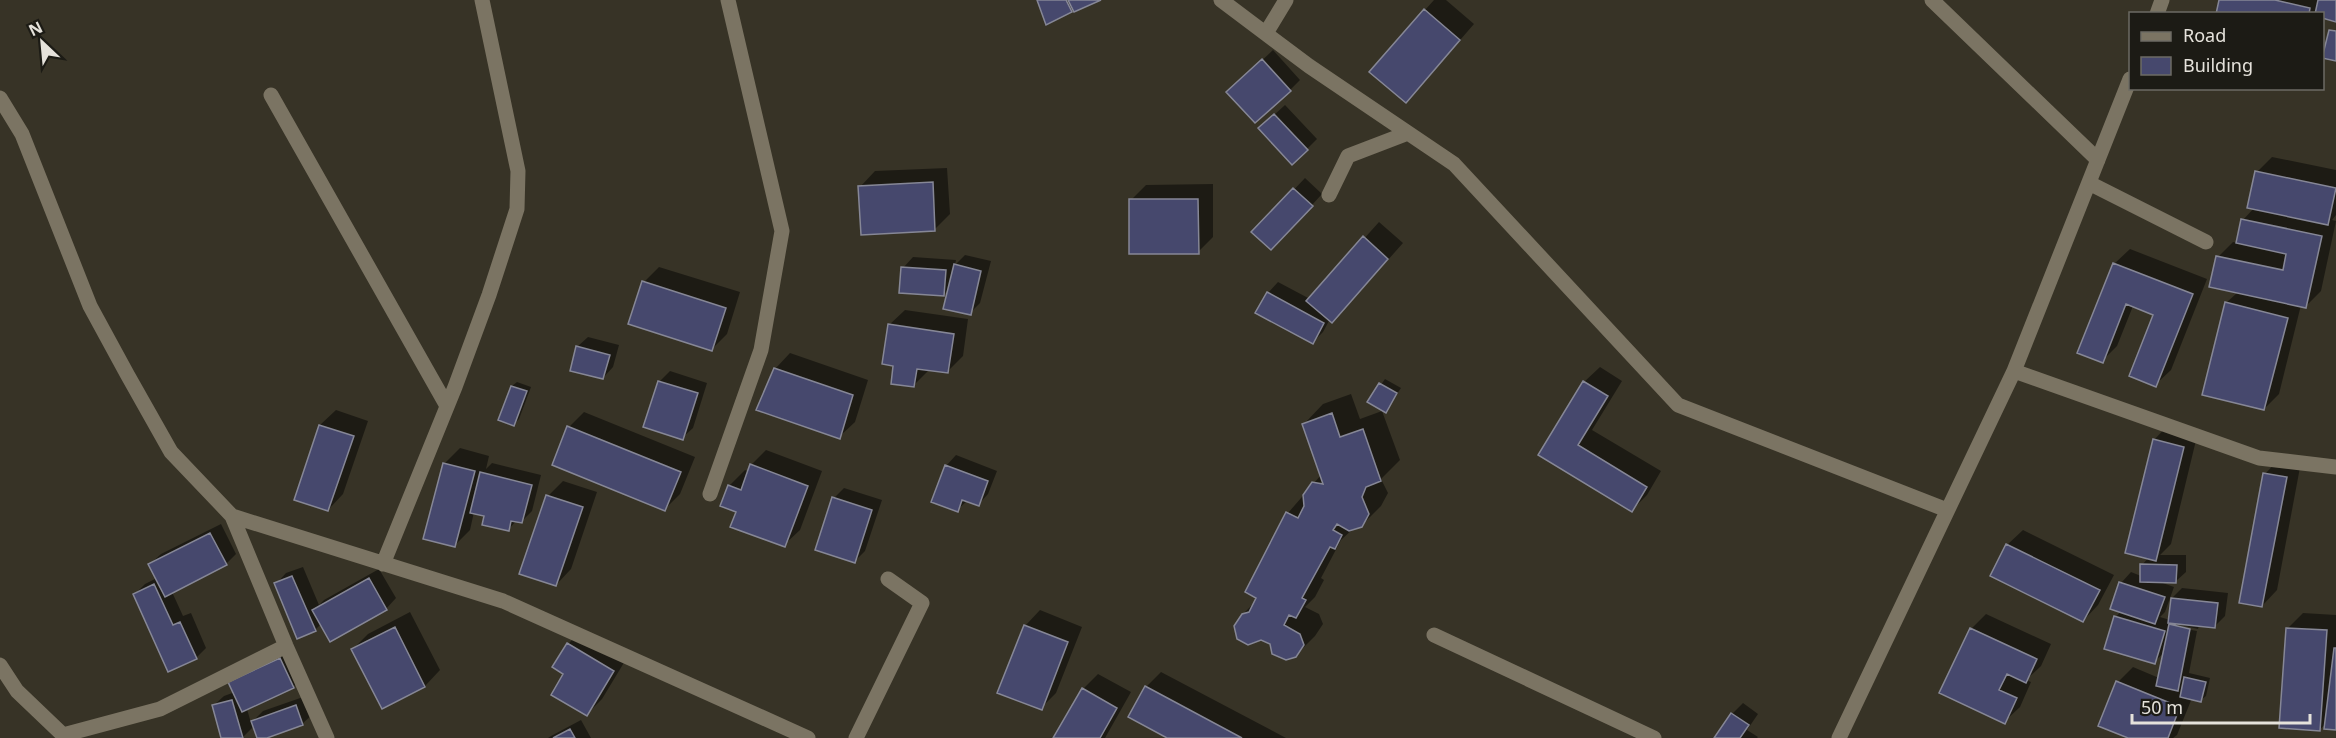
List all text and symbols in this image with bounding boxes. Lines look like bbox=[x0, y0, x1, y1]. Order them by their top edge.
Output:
north arrow bbox=[12, 12, 72, 72]
legend bbox=[2129, 12, 2324, 90]
text: N bbox=[25, 16, 46, 41]
text: Road bbox=[2183, 23, 2226, 47]
text: Building bbox=[2183, 53, 2253, 77]
scale bar bbox=[2132, 687, 2310, 725]
text: 50 m bbox=[2141, 695, 2183, 719]

